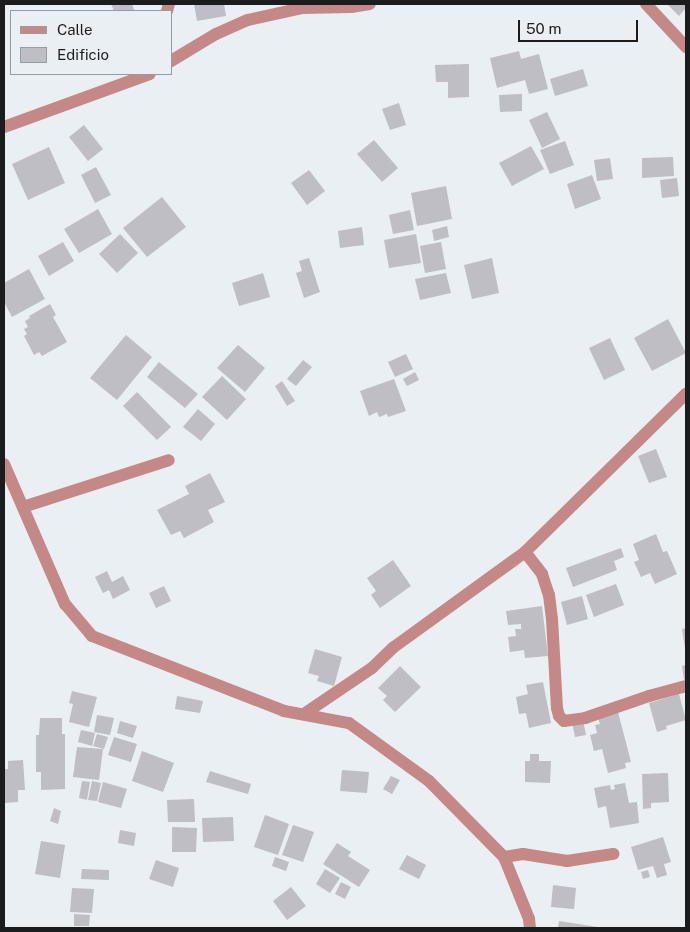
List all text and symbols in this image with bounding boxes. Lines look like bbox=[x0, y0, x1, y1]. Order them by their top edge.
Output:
legend bbox=[10, 10, 172, 75]
scale bar bbox=[520, 10, 640, 42]
text: 50 m bbox=[526, 20, 561, 37]
text: Calle bbox=[57, 21, 93, 38]
text: Edificio bbox=[57, 46, 109, 63]

